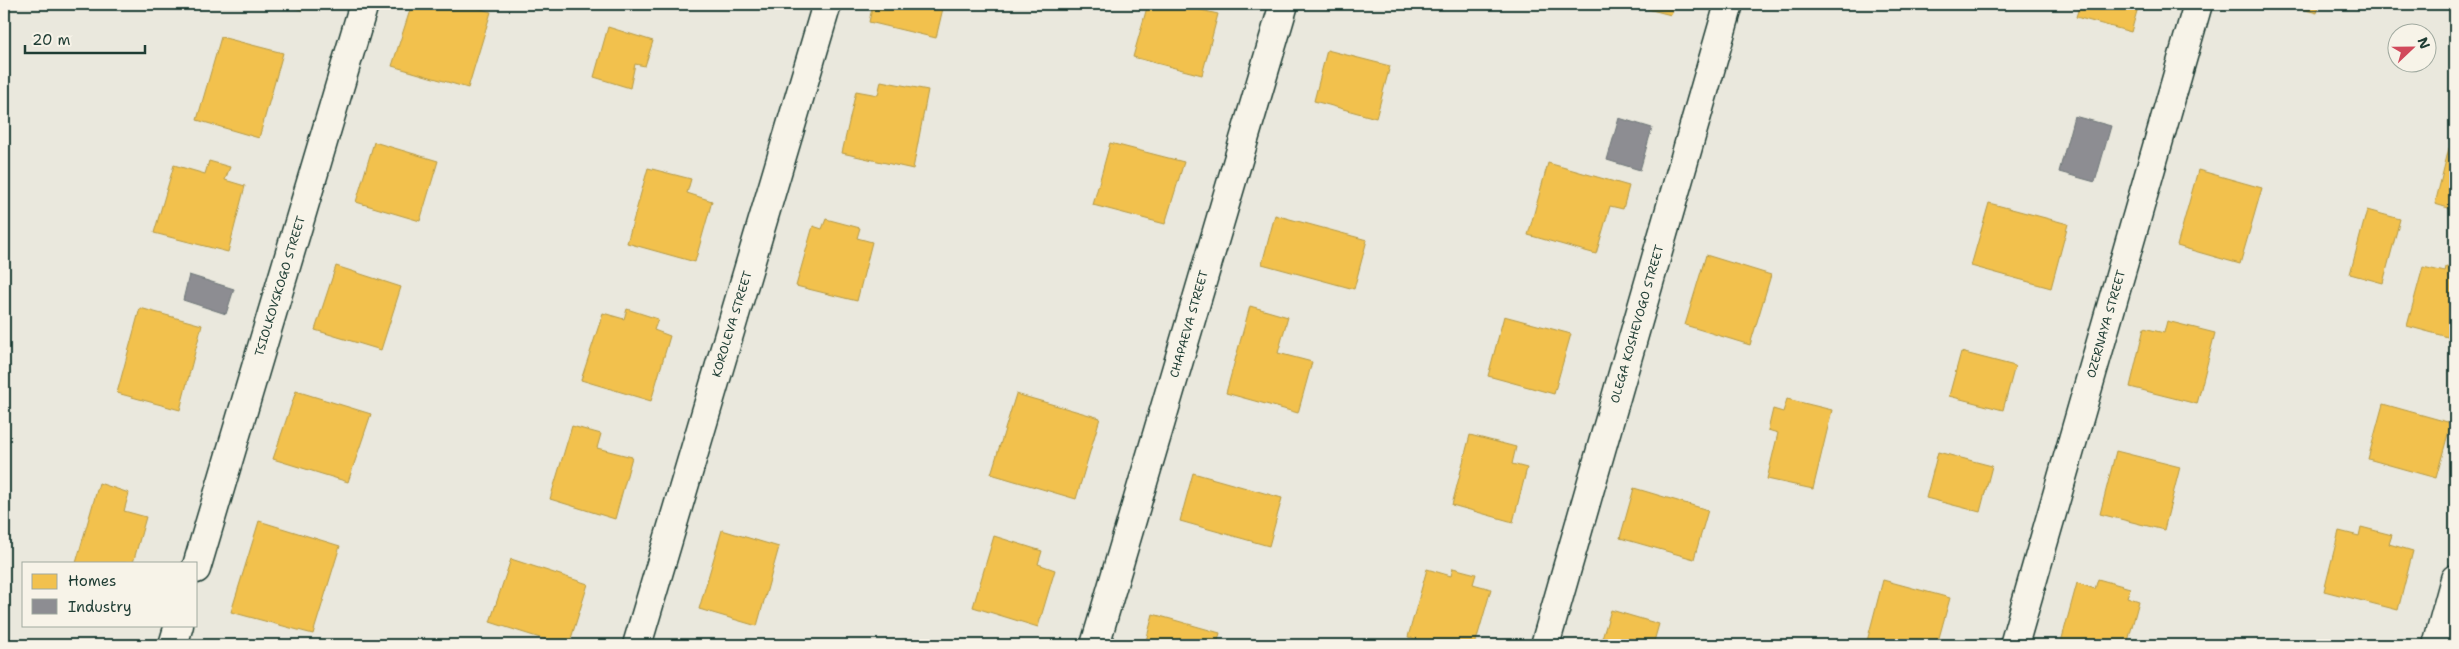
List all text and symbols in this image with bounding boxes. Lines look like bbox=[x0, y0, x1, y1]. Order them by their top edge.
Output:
scale bar bbox=[25, 22, 145, 54]
north arrow bbox=[2386, 22, 2436, 72]
text: 20 m bbox=[32, 30, 71, 50]
text: N bbox=[2414, 35, 2434, 52]
street label: TSIOLKOVSKOGO STREET bbox=[251, 213, 309, 358]
street label: OLEGA KOSHEVOGO STREET bbox=[1607, 242, 1667, 405]
street label: OZERNAYA STREET bbox=[2083, 267, 2129, 380]
street label: KOROLEVA STREET bbox=[708, 268, 756, 379]
street label: CHAPAEVA STREET bbox=[1166, 268, 1212, 380]
legend bbox=[22, 562, 198, 626]
text: Homes bbox=[68, 571, 116, 591]
text: Industry bbox=[68, 597, 132, 617]

